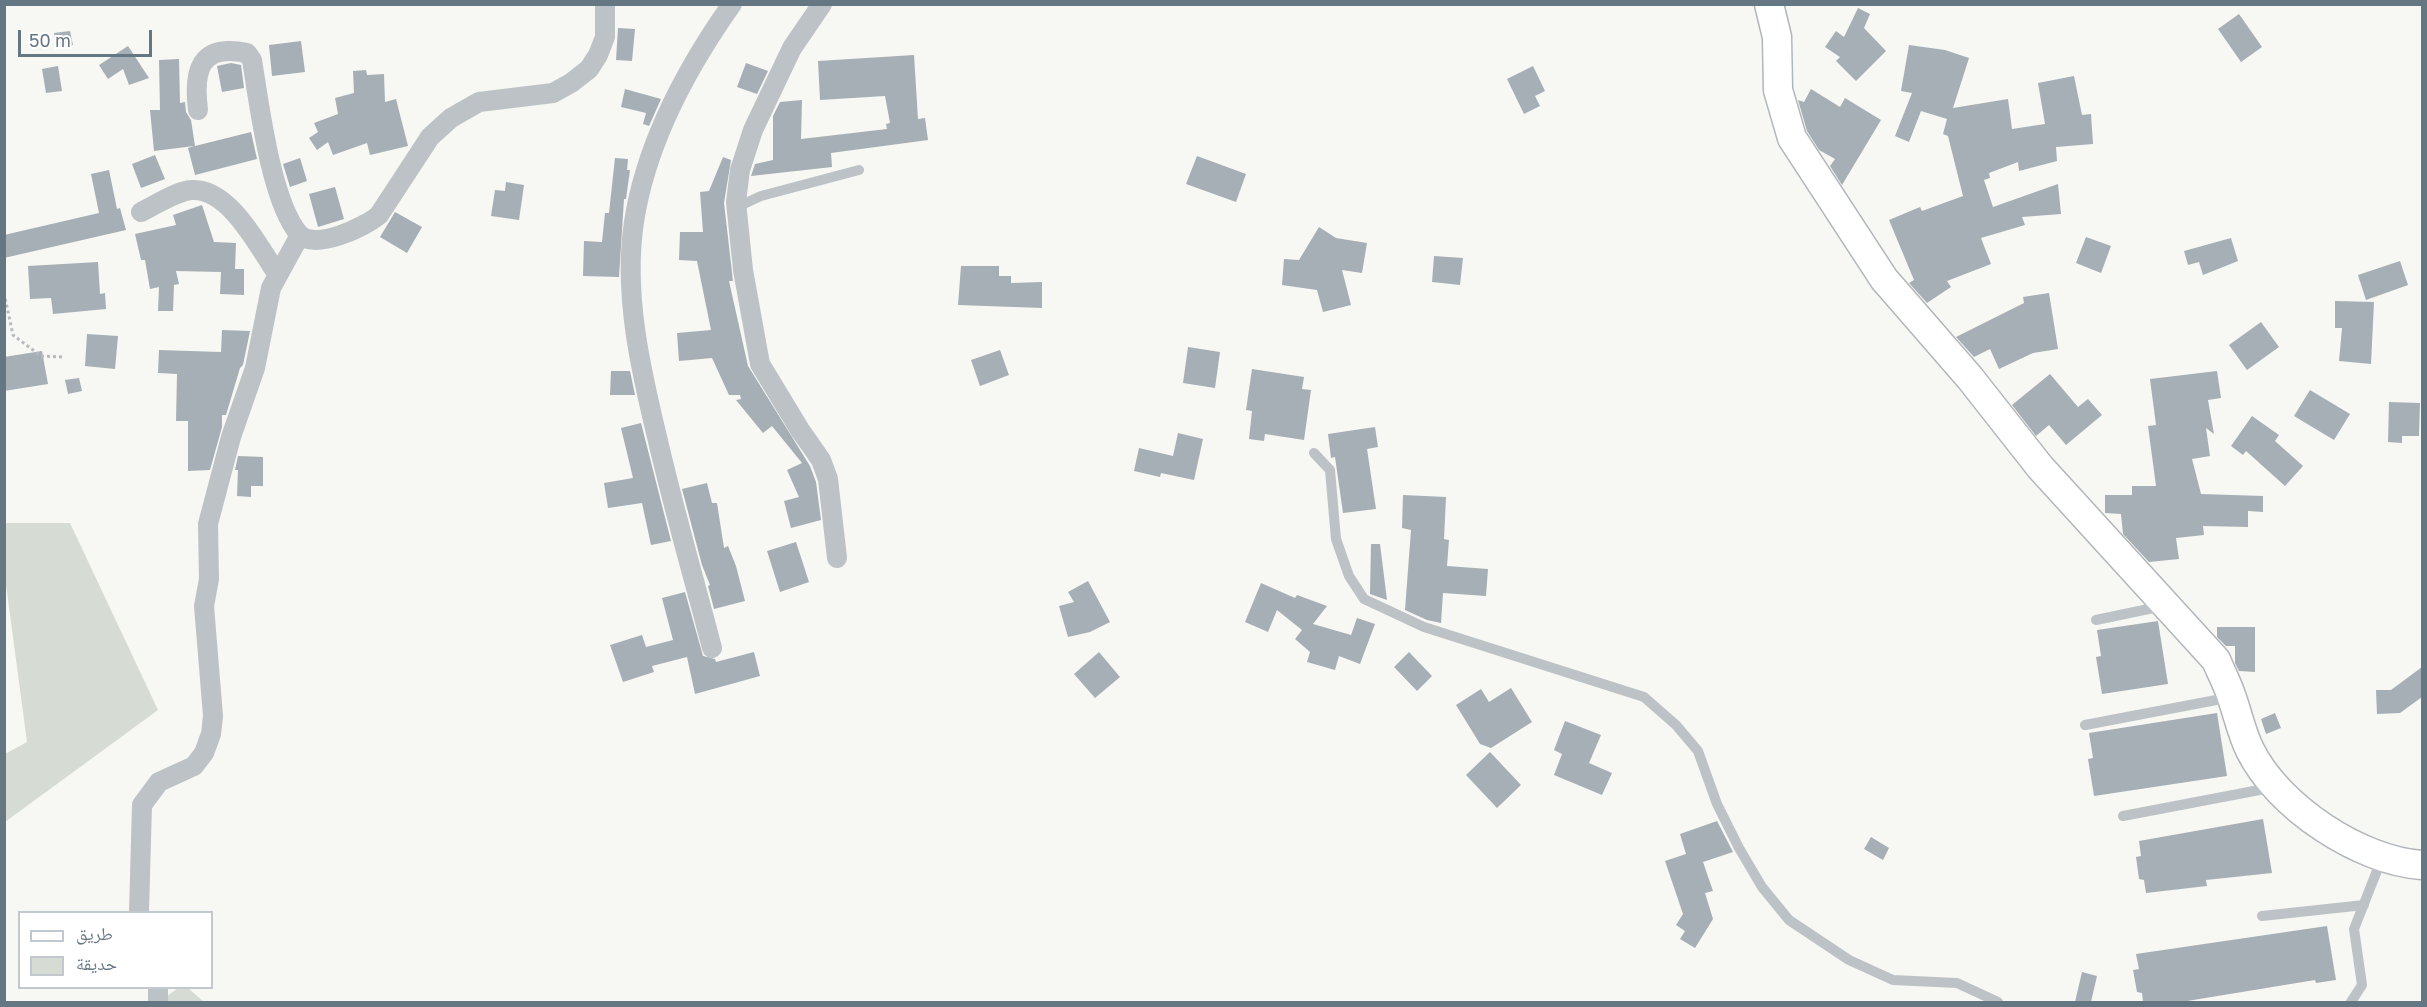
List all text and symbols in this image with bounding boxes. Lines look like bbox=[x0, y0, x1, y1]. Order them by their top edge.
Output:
scale bar bbox=[21, 18, 154, 56]
text: 50 m bbox=[29, 29, 71, 51]
legend bbox=[18, 911, 213, 989]
text: طريق bbox=[76, 922, 113, 944]
text: حديقة bbox=[76, 952, 117, 974]

